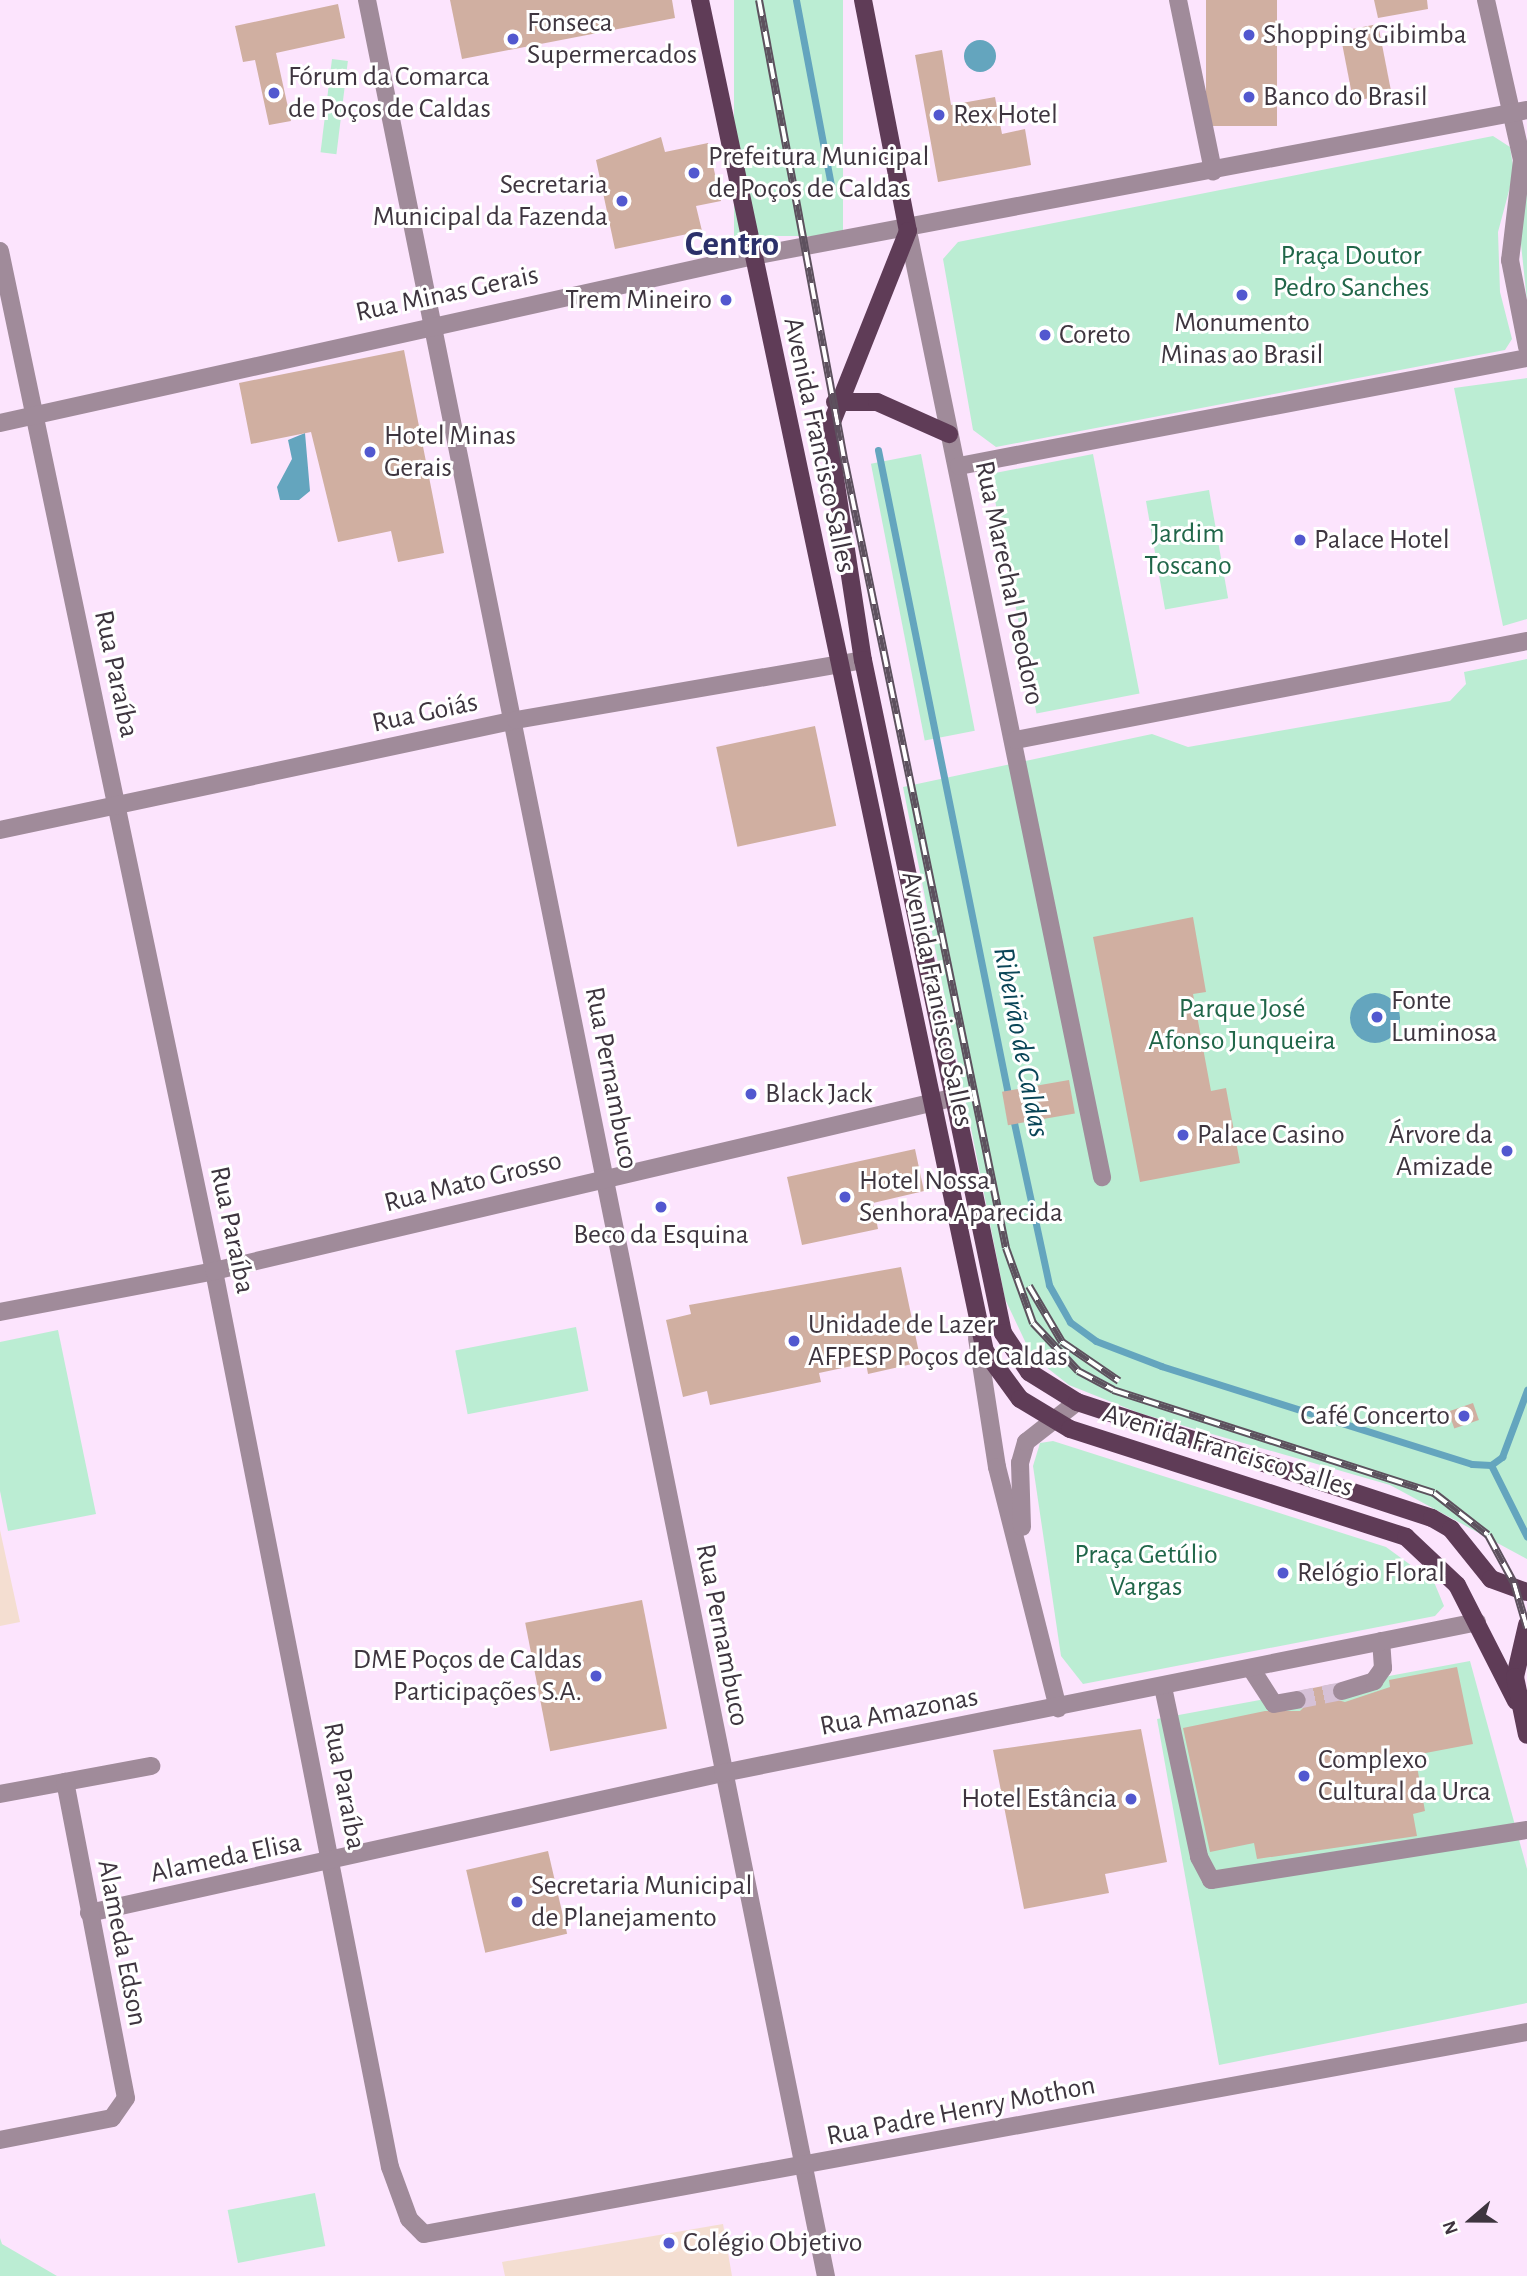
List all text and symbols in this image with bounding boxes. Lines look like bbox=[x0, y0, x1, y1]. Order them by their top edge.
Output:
place label: Fonseca Supermercados bbox=[527, 6, 697, 72]
place label: Shopping Gibimba bbox=[1263, 18, 1467, 52]
marker: Shopping Gibimba bbox=[1241, 27, 1257, 43]
marker: Fonseca Supermercados bbox=[505, 31, 521, 47]
place label: Fórum da Comarca de Poços de Caldas bbox=[288, 60, 491, 126]
place label: Banco do Brasil bbox=[1263, 80, 1428, 114]
marker: Fórum da Comarca de Poços de Caldas bbox=[266, 85, 282, 101]
marker: Banco do Brasil bbox=[1241, 89, 1257, 105]
place label: Rex Hotel bbox=[953, 98, 1058, 132]
marker: Rex Hotel bbox=[931, 107, 947, 123]
place label: Prefeitura Municipal de Poços de Caldas bbox=[708, 140, 929, 206]
marker: Prefeitura Municipal de Poços de Caldas bbox=[686, 165, 702, 181]
place label: Secretaria Municipal da Fazenda bbox=[373, 168, 608, 234]
marker: Secretaria Municipal da Fazenda bbox=[614, 193, 630, 209]
district label: Centro bbox=[685, 224, 779, 266]
park label: Praça Doutor Pedro Sanches bbox=[1273, 239, 1429, 305]
street label: Rua Minas Gerais bbox=[353, 258, 541, 330]
place label: Trem Mineiro bbox=[565, 283, 712, 317]
marker: Monumento Minas ao Brasil bbox=[1234, 287, 1250, 303]
marker: Trem Mineiro bbox=[718, 292, 734, 308]
place label: Monumento Minas ao Brasil bbox=[1160, 306, 1324, 372]
street label: Avenida Francisco Salles bbox=[776, 314, 862, 576]
place label: Coreto bbox=[1059, 318, 1131, 352]
marker: Coreto bbox=[1037, 327, 1053, 343]
place label: Hotel Minas Gerais bbox=[384, 419, 516, 485]
marker: Hotel Minas Gerais bbox=[362, 444, 378, 460]
street label: Rua Marechal Deodoro bbox=[967, 458, 1051, 708]
park label: Jardim Toscano bbox=[1144, 517, 1232, 583]
place label: Palace Hotel bbox=[1314, 523, 1450, 557]
marker: Palace Hotel bbox=[1292, 532, 1308, 548]
street label: Rua Paraíba bbox=[86, 607, 146, 741]
street label: Rua Goiás bbox=[369, 685, 481, 741]
street label: Avenida Francisco Salles bbox=[894, 868, 980, 1130]
water label: Ribeirão de Caldas bbox=[985, 944, 1057, 1140]
street label: Rua Pernambuco bbox=[577, 984, 645, 1172]
place label: Fonte Luminosa bbox=[1391, 984, 1497, 1050]
park label: Parque José Afonso Junqueira bbox=[1148, 992, 1336, 1058]
marker: Fonte Luminosa bbox=[1369, 1009, 1385, 1025]
place label: Black Jack bbox=[765, 1077, 873, 1111]
marker: Black Jack bbox=[743, 1086, 759, 1102]
place label: Palace Casino bbox=[1197, 1118, 1345, 1152]
place label: Árvore da Amizade bbox=[1389, 1118, 1493, 1184]
marker: Palace Casino bbox=[1175, 1127, 1191, 1143]
marker: Árvore da Amizade bbox=[1499, 1143, 1515, 1159]
street label: Rua Mato Grosso bbox=[381, 1144, 565, 1220]
street label: Rua Paraíba bbox=[202, 1163, 262, 1297]
place label: Hotel Nossa Senhora Aparecida bbox=[859, 1164, 1063, 1230]
marker: Hotel Nossa Senhora Aparecida bbox=[837, 1189, 853, 1205]
marker: Beco da Esquina bbox=[653, 1199, 669, 1215]
place label: Beco da Esquina bbox=[573, 1218, 749, 1252]
place label: Unidade de Lazer AFPESP Poços de Caldas bbox=[808, 1308, 1068, 1374]
marker: Unidade de Lazer AFPESP Poços de Caldas bbox=[786, 1333, 802, 1349]
street label: Avenida Francisco Salles bbox=[1099, 1397, 1357, 1505]
place label: Café Concerto bbox=[1300, 1399, 1450, 1433]
marker: Café Concerto bbox=[1456, 1408, 1472, 1424]
park label: Praça Getúlio Vargas bbox=[1074, 1538, 1218, 1604]
street label: Rua Pernambuco bbox=[688, 1541, 756, 1729]
place label: Relógio Floral bbox=[1297, 1556, 1445, 1590]
marker: Relógio Floral bbox=[1275, 1565, 1291, 1581]
place label: DME Poços de Caldas Participações S.A. bbox=[353, 1643, 582, 1709]
marker: DME Poços de Caldas Participações S.A. bbox=[588, 1668, 604, 1684]
street label: Rua Amazonas bbox=[817, 1680, 981, 1744]
street label: Rua Paraíba bbox=[315, 1719, 373, 1853]
place label: Complexo Cultural da Urca bbox=[1318, 1743, 1491, 1809]
marker: Complexo Cultural da Urca bbox=[1296, 1768, 1312, 1784]
place label: Hotel Estância bbox=[961, 1782, 1117, 1816]
marker: Hotel Estância bbox=[1123, 1791, 1139, 1807]
street label: Alameda Elisa bbox=[147, 1826, 305, 1890]
street label: Alameda Edson bbox=[89, 1857, 155, 2029]
place label: Secretaria Municipal de Planejamento bbox=[531, 1869, 752, 1935]
marker: Secretaria Municipal de Planejamento bbox=[509, 1894, 525, 1910]
street label: Rua Padre Henry Mothon bbox=[824, 2068, 1098, 2154]
north arrow bbox=[1436, 2185, 1506, 2255]
text: N bbox=[1440, 2218, 1462, 2237]
place label: Colégio Objetivo bbox=[683, 2226, 862, 2260]
marker: Colégio Objetivo bbox=[661, 2235, 677, 2251]

